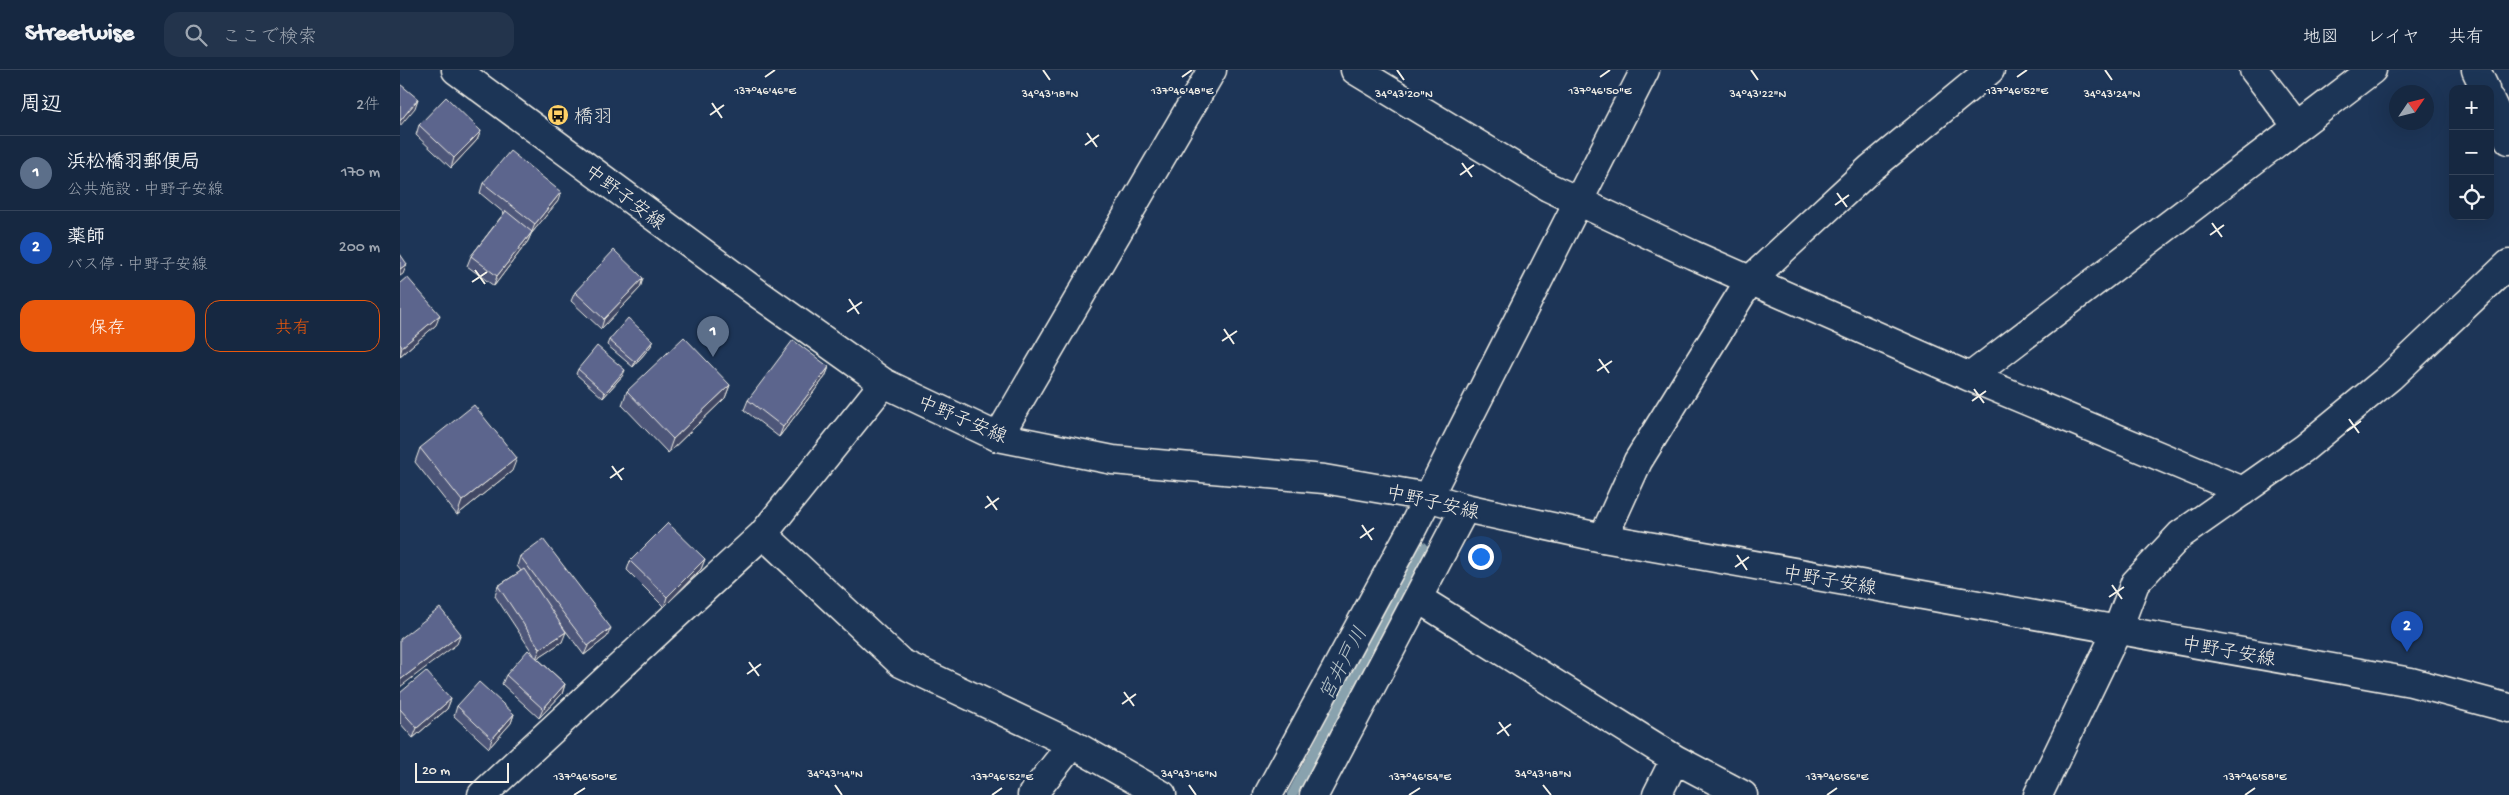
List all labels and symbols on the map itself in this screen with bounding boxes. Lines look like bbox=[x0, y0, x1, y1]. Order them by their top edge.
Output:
text: 137°46'46"E bbox=[733, 85, 796, 99]
text: 137°46'48"E bbox=[1150, 85, 1214, 99]
text: 137°46'50"E bbox=[1567, 85, 1632, 99]
text: 137°46'52"E bbox=[1985, 85, 2049, 99]
north arrow bbox=[2389, 85, 2434, 130]
text: 34°43'18"N bbox=[1021, 88, 1078, 102]
text: 34°43'20"N bbox=[1374, 88, 1433, 102]
text: 34°43'22"N bbox=[1729, 88, 1787, 102]
text: 34°43'24"N bbox=[2083, 88, 2140, 102]
bus stop icon: 橋羽 bbox=[546, 103, 570, 127]
place label: 橋羽 bbox=[574, 107, 612, 130]
street label: 中野子安線 bbox=[579, 160, 669, 237]
pin: 1 bbox=[697, 316, 729, 357]
street label: 中野子安線 bbox=[913, 391, 1010, 450]
street label: 中野子安線 bbox=[1383, 482, 1481, 526]
your location bbox=[1468, 544, 1494, 570]
street label: 中野子安線 bbox=[1781, 562, 1878, 602]
pin: 2 bbox=[2391, 611, 2423, 652]
water label: 宮井戸川 bbox=[1314, 623, 1374, 705]
street label: 中野子安線 bbox=[2180, 633, 2277, 673]
scale bar bbox=[415, 760, 509, 783]
text: 34°43'14"N bbox=[806, 768, 863, 782]
text: 34°43'16"N bbox=[1160, 768, 1217, 782]
text: 34°43'18"N bbox=[1514, 768, 1571, 782]
text: 137°46'50"E bbox=[552, 771, 617, 785]
text: 137°46'52"E bbox=[970, 771, 1034, 785]
text: 137°46'54"E bbox=[1388, 771, 1452, 785]
text: 137°46'56"E bbox=[1805, 771, 1869, 785]
text: 137°46'58"E bbox=[2223, 771, 2287, 785]

